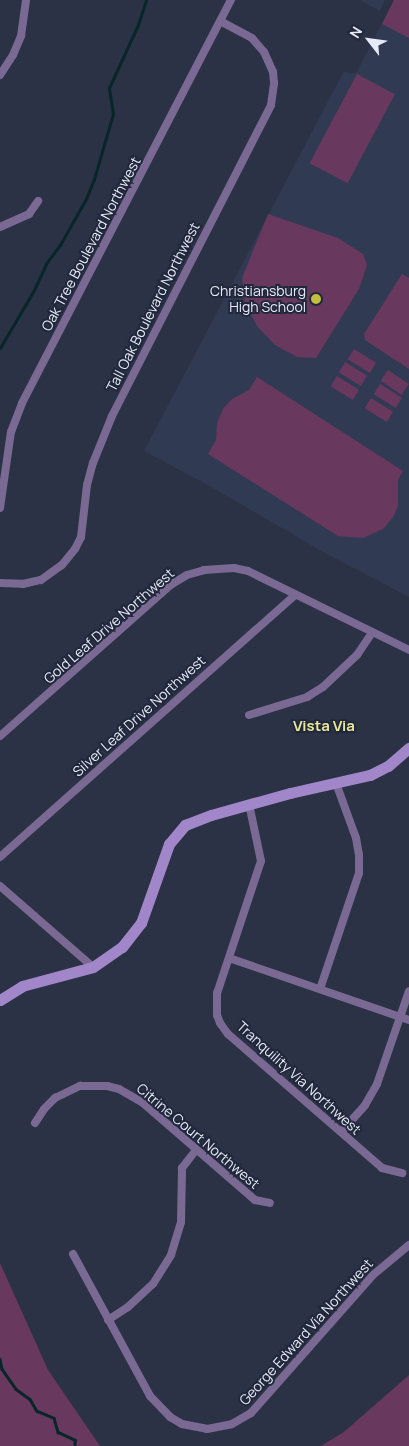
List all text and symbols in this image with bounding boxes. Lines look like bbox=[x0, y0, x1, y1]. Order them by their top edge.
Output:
north arrow bbox=[344, 15, 394, 65]
text: N bbox=[345, 23, 366, 41]
street label: Oak Tree Boulevard Northwest bbox=[38, 154, 144, 334]
street label: Tall Oak Boulevard Northwest bbox=[103, 220, 203, 394]
place label: Christiansburg High School bbox=[210, 283, 306, 316]
marker: Christiansburg High School bbox=[310, 293, 322, 305]
street label: Gold Leaf Drive Northwest bbox=[40, 565, 178, 687]
street label: Silver Leaf Drive Northwest bbox=[69, 652, 209, 780]
district label: Vista Via bbox=[293, 717, 355, 735]
street label: Tranquility Via Northwest bbox=[234, 1018, 364, 1138]
street label: Citrine Court Northwest bbox=[133, 1080, 263, 1192]
street label: George Edward Via Northwest bbox=[236, 1255, 376, 1409]

